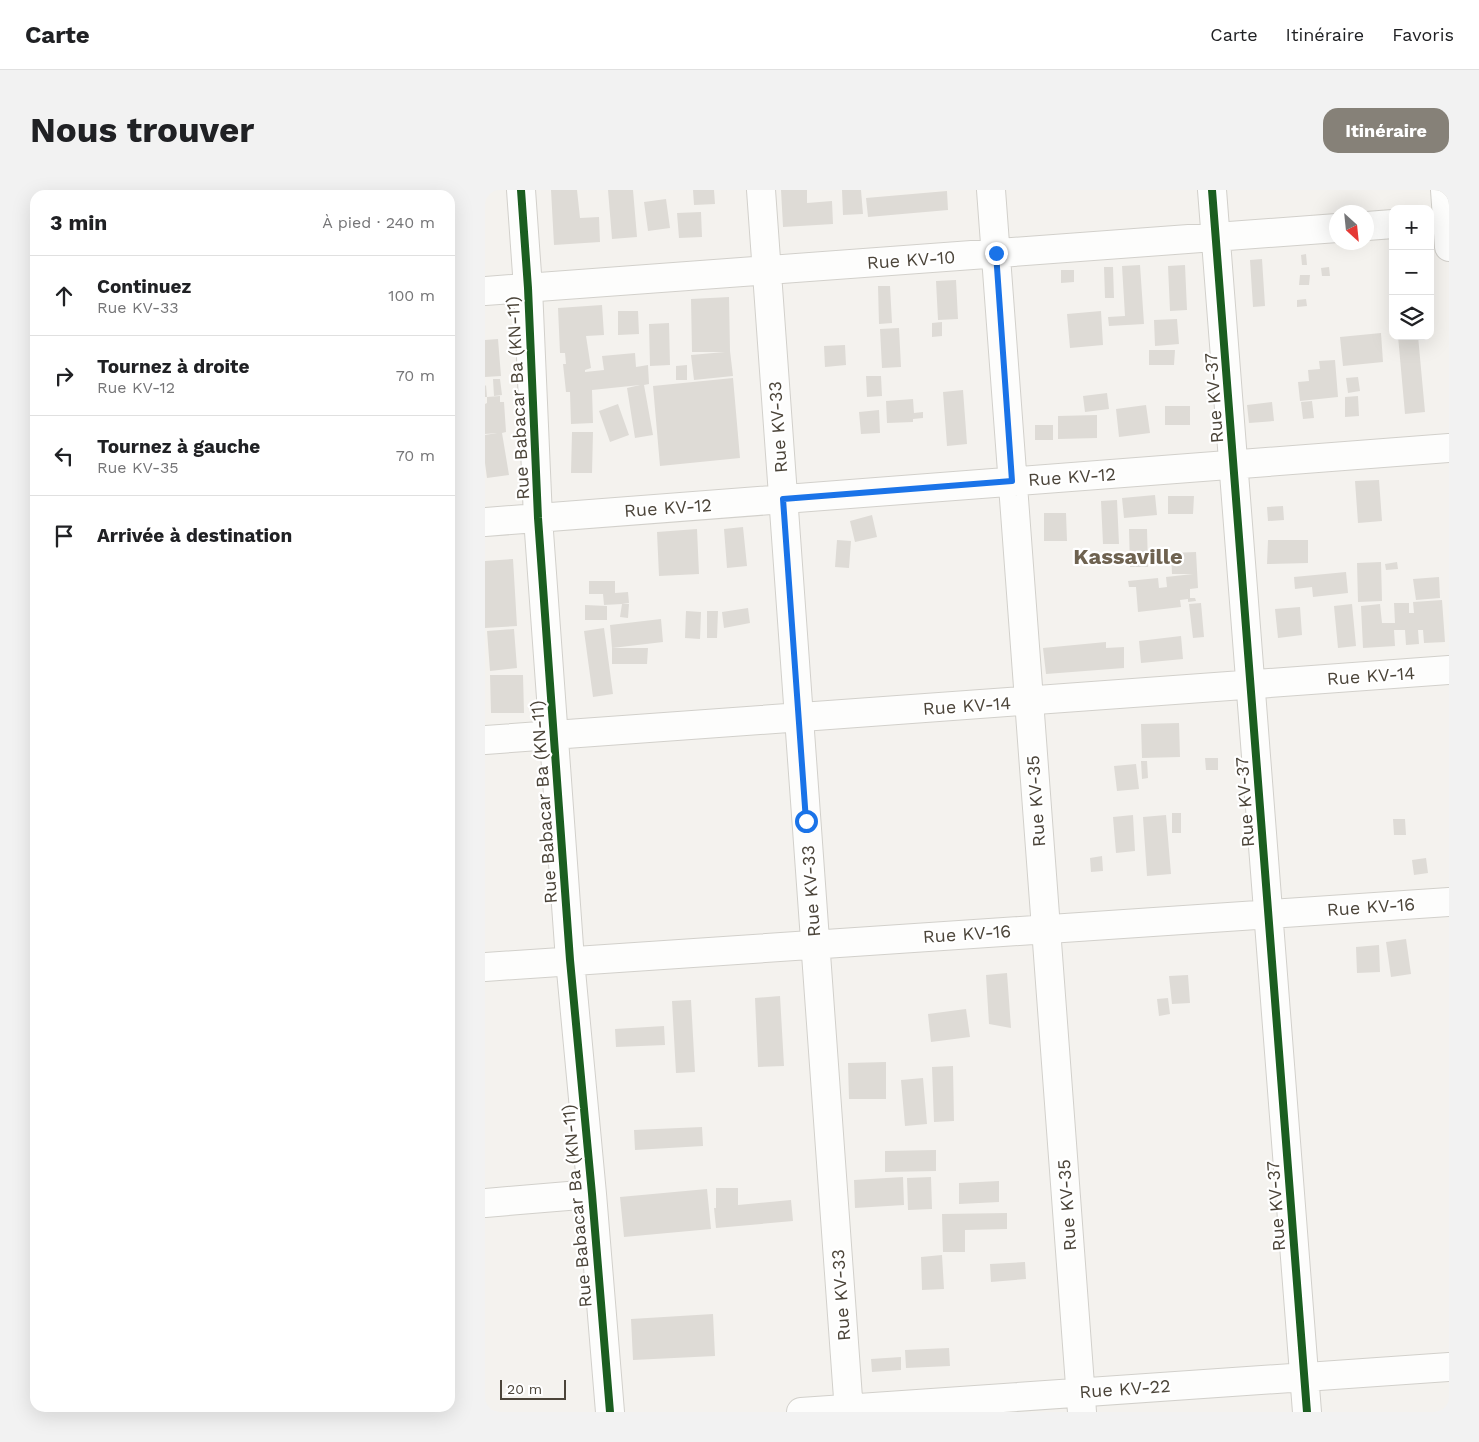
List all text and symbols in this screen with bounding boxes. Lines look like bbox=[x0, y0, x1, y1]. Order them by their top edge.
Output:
text: Carte bbox=[25, 21, 90, 49]
text: Carte bbox=[1210, 24, 1258, 45]
text: Itinéraire bbox=[1286, 24, 1364, 45]
text: Favoris bbox=[1392, 24, 1454, 45]
button: Itinéraire bbox=[1323, 108, 1449, 153]
text: Nous trouver bbox=[30, 109, 254, 151]
north arrow bbox=[1329, 205, 1374, 250]
map controls bbox=[1389, 205, 1434, 340]
button: + bbox=[1389, 205, 1434, 250]
text: 3 min bbox=[50, 210, 107, 235]
text: À pied · 240 m bbox=[322, 213, 435, 232]
route end bbox=[985, 242, 1008, 265]
street label: Rue KV-10 bbox=[866, 246, 956, 273]
button: − bbox=[1389, 250, 1434, 295]
text: Continuez bbox=[97, 275, 191, 298]
icon: ahead bbox=[50, 282, 78, 310]
text: 100 m bbox=[388, 286, 435, 305]
button: layers bbox=[1389, 295, 1434, 340]
street label: Rue Babacar Ba (KN-11) bbox=[502, 296, 533, 500]
text: Rue KV-33 bbox=[97, 298, 179, 317]
street label: Rue KV-37 bbox=[1200, 352, 1227, 444]
text: Tournez à droite bbox=[97, 355, 249, 378]
icon: right bbox=[50, 362, 78, 390]
text: 70 m bbox=[396, 366, 435, 385]
text: Rue KV-12 bbox=[97, 378, 175, 397]
street label: Rue KV-33 bbox=[764, 381, 791, 474]
text: Tournez à gauche bbox=[97, 435, 260, 458]
icon: left bbox=[50, 442, 78, 470]
text: 70 m bbox=[396, 446, 435, 465]
text: Rue KV-35 bbox=[97, 458, 179, 477]
street label: Rue KV-12 bbox=[1027, 463, 1117, 490]
street label: Rue KV-12 bbox=[623, 494, 713, 521]
icon: arrive bbox=[50, 522, 78, 550]
text: Arrivée à destination bbox=[97, 524, 292, 547]
district label: Kassaville bbox=[1073, 544, 1183, 569]
street label: Rue KV-14 bbox=[1326, 662, 1416, 689]
street label: Rue KV-14 bbox=[922, 692, 1012, 719]
street label: Rue Babacar Ba (KN-11) bbox=[526, 700, 561, 904]
street label: Rue KV-35 bbox=[1022, 755, 1049, 848]
street label: Rue KV-37 bbox=[1231, 756, 1258, 848]
route start bbox=[795, 810, 818, 833]
street label: Rue KV-33 bbox=[797, 845, 824, 938]
street label: Rue KV-16 bbox=[1326, 893, 1416, 920]
street label: Rue KV-16 bbox=[922, 920, 1012, 947]
street label: Rue Babacar Ba (KN-11) bbox=[557, 1104, 596, 1308]
street label: Rue KV-35 bbox=[1053, 1159, 1080, 1252]
street label: Rue KV-37 bbox=[1262, 1160, 1289, 1252]
street label: Rue KV-33 bbox=[827, 1249, 854, 1342]
street label: Rue KV-22 bbox=[1079, 1375, 1171, 1402]
scale bar bbox=[500, 1377, 566, 1400]
text: 20 m bbox=[507, 1381, 542, 1397]

